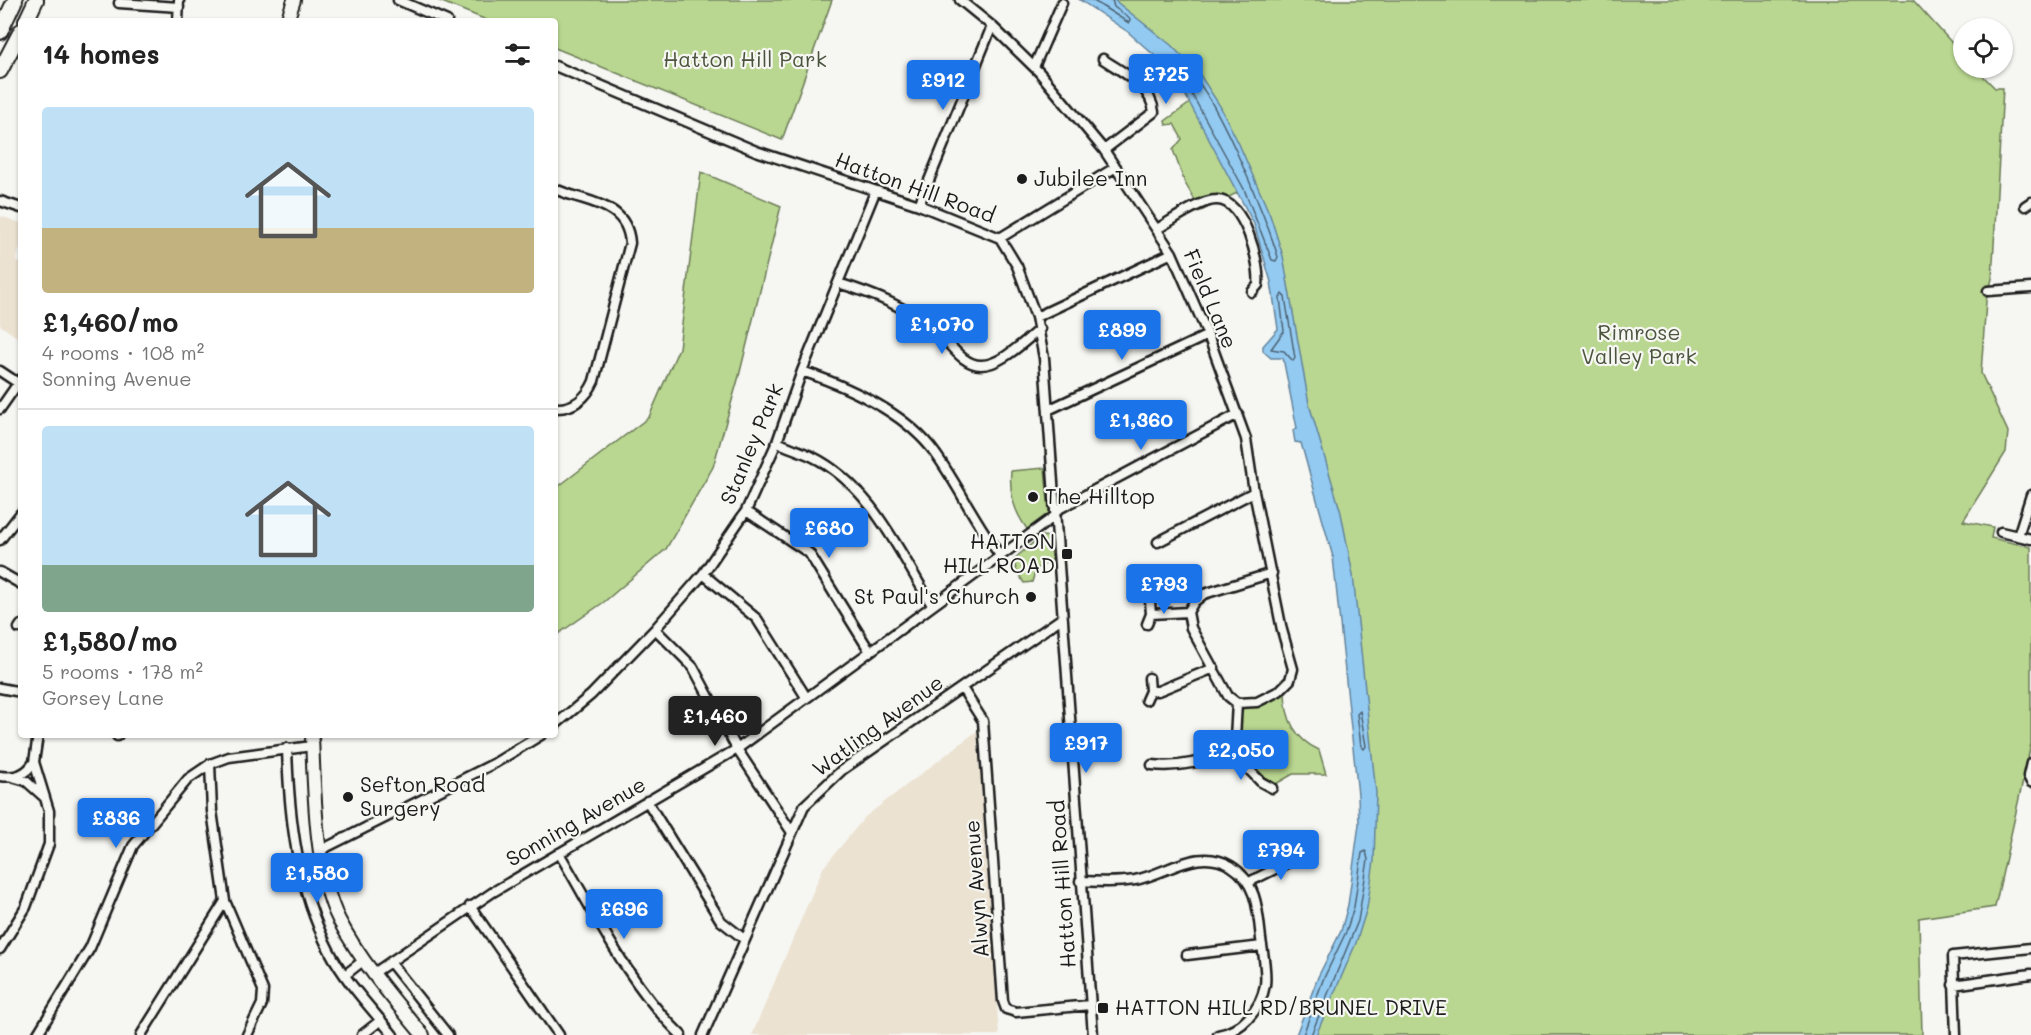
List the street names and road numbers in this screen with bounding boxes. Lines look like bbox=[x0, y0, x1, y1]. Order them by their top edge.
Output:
street label: Hatton Hill Road bbox=[832, 145, 999, 228]
street label: Field Lane bbox=[1178, 245, 1244, 352]
street label: Stanley Park bbox=[713, 379, 788, 508]
street label: Watling Avenue bbox=[806, 668, 948, 781]
street label: Sonning Avenue bbox=[500, 770, 650, 872]
street label: Hatton Hill Road bbox=[1042, 799, 1081, 969]
street label: Alwyn Avenue bbox=[957, 819, 994, 959]

